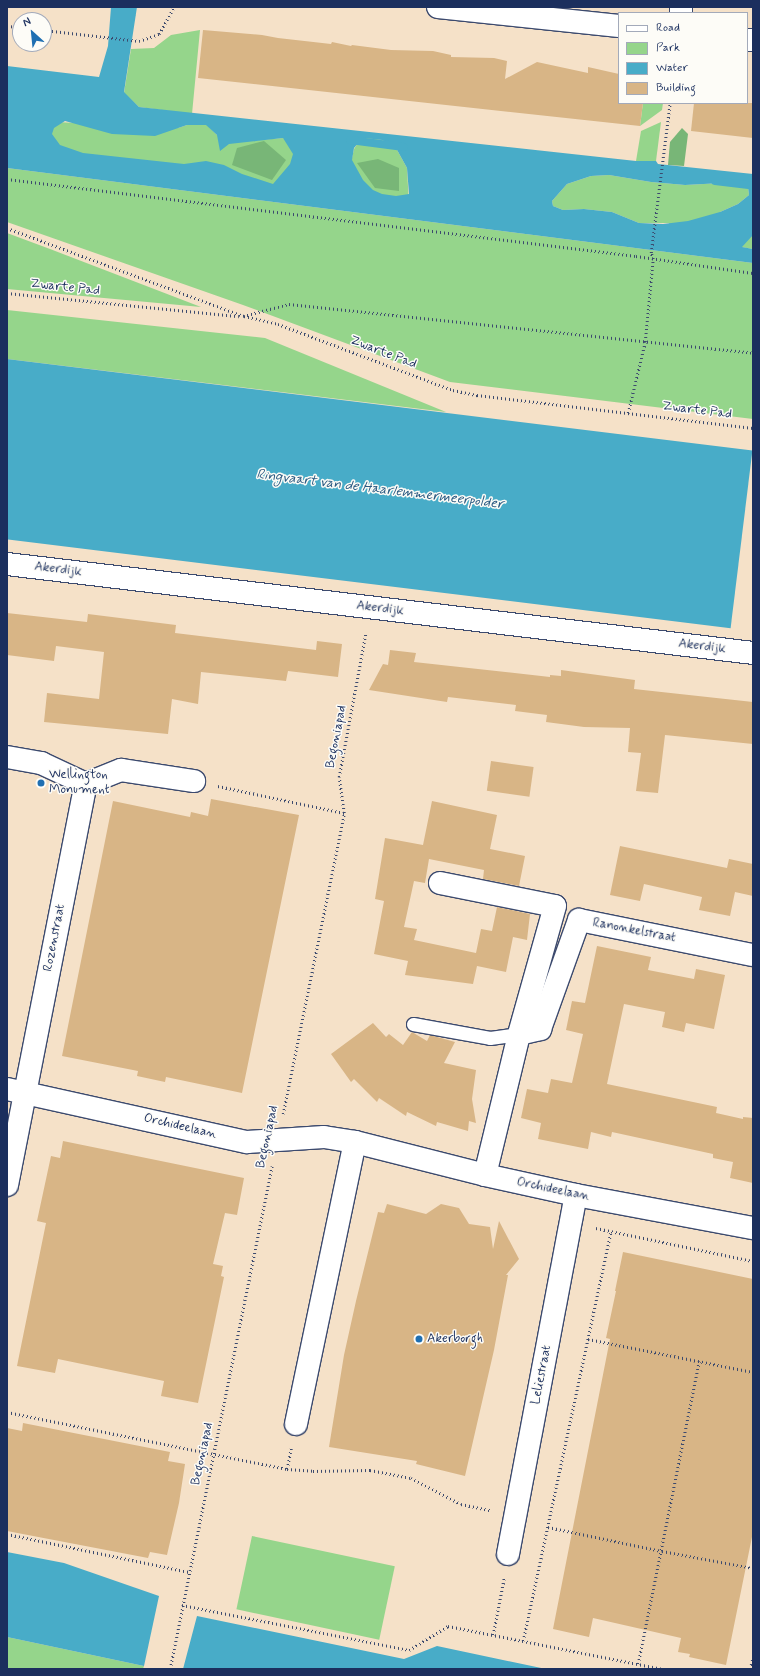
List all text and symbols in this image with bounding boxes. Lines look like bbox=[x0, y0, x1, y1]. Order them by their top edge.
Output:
north arrow bbox=[12, 12, 52, 52]
legend bbox=[618, 12, 748, 104]
text: N bbox=[21, 14, 33, 30]
text: Road bbox=[656, 20, 680, 36]
text: Park bbox=[656, 40, 680, 56]
text: Water bbox=[656, 60, 688, 76]
text: Building bbox=[656, 80, 696, 96]
street label: Zwarte Pad bbox=[30, 277, 100, 299]
street label: Zwarte Pad bbox=[348, 333, 418, 373]
street label: Zwarte Pad bbox=[662, 399, 732, 423]
water label: Ringvaart van de Haarlemmermeerpolder bbox=[256, 466, 504, 512]
street label: Akerdijk bbox=[33, 559, 83, 581]
street label: Akerdijk bbox=[355, 598, 405, 620]
street label: Akerdijk bbox=[677, 636, 727, 658]
street label: Begoniapad bbox=[323, 704, 351, 770]
place label: Wellington Monument bbox=[49, 768, 110, 799]
marker: Wellington Monument bbox=[36, 778, 46, 788]
street label: Rozenstraat bbox=[41, 903, 69, 973]
street label: Ranonkelstraat bbox=[591, 915, 677, 947]
street label: Begoniapad bbox=[254, 1104, 282, 1170]
street label: Orchideelaan bbox=[142, 1111, 218, 1143]
street label: Orchideelaan bbox=[515, 1175, 591, 1205]
place label: Akerborgh bbox=[427, 1331, 483, 1347]
marker: Akerborgh bbox=[414, 1334, 424, 1344]
street label: Leliestraat bbox=[529, 1344, 555, 1406]
street label: Begoniapad bbox=[189, 1421, 217, 1487]

